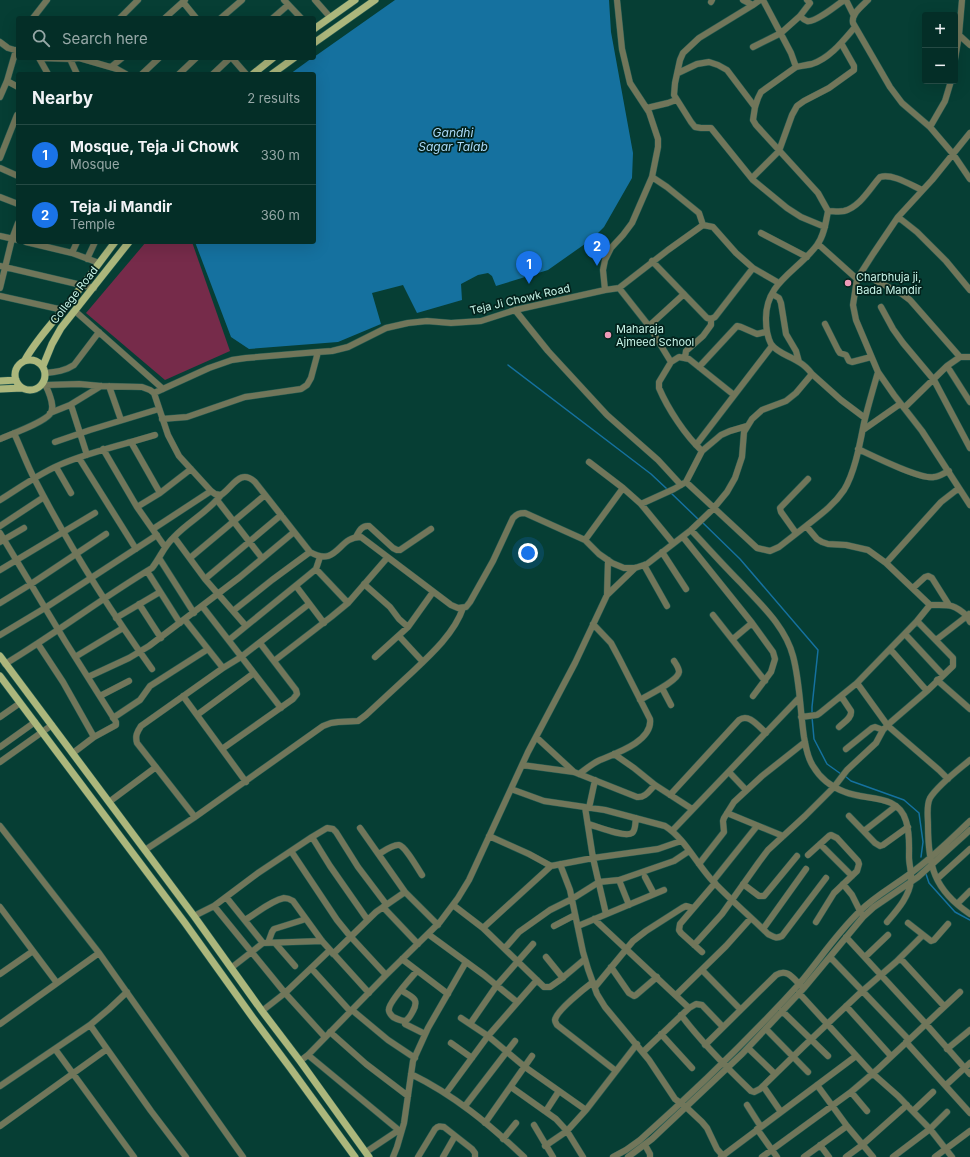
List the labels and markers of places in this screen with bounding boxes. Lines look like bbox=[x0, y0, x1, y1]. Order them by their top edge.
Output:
pin: 2 bbox=[584, 233, 610, 266]
pin: 1 bbox=[516, 251, 542, 284]
place label: Charbhuja ji, Bada Mandir bbox=[856, 270, 922, 297]
marker: Charbhuja ji, Bada Mandir bbox=[843, 278, 853, 288]
place label: Maharaja Ajmeed School bbox=[616, 322, 694, 349]
marker: Maharaja Ajmeed School bbox=[603, 330, 613, 340]

